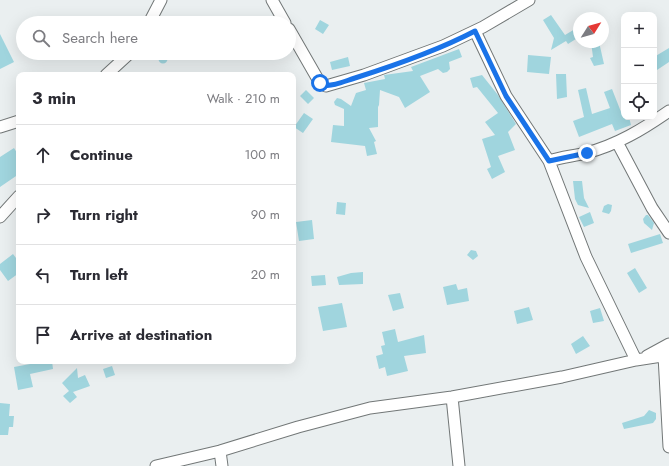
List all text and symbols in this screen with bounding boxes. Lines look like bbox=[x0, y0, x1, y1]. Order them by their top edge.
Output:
north arrow bbox=[573, 12, 609, 48]
map controls bbox=[621, 12, 657, 120]
button: + bbox=[621, 12, 657, 48]
search box bbox=[16, 16, 296, 60]
icon: search bbox=[30, 27, 52, 49]
text: Search here bbox=[62, 27, 138, 49]
button: − bbox=[621, 48, 657, 84]
route start bbox=[311, 74, 329, 92]
button: locate bbox=[621, 84, 657, 120]
text: 3 min bbox=[32, 86, 76, 110]
text: Walk · 210 m bbox=[207, 89, 280, 108]
icon: ahead bbox=[32, 144, 54, 166]
text: Continue bbox=[70, 144, 133, 166]
route end bbox=[578, 144, 596, 162]
text: 100 m bbox=[245, 145, 280, 164]
icon: right bbox=[32, 204, 54, 226]
text: Turn right bbox=[70, 204, 138, 226]
text: 90 m bbox=[251, 205, 280, 224]
icon: left bbox=[32, 264, 54, 286]
text: Turn left bbox=[70, 264, 128, 286]
text: 20 m bbox=[251, 265, 280, 284]
icon: arrive bbox=[32, 324, 54, 346]
text: Arrive at destination bbox=[70, 324, 212, 346]

